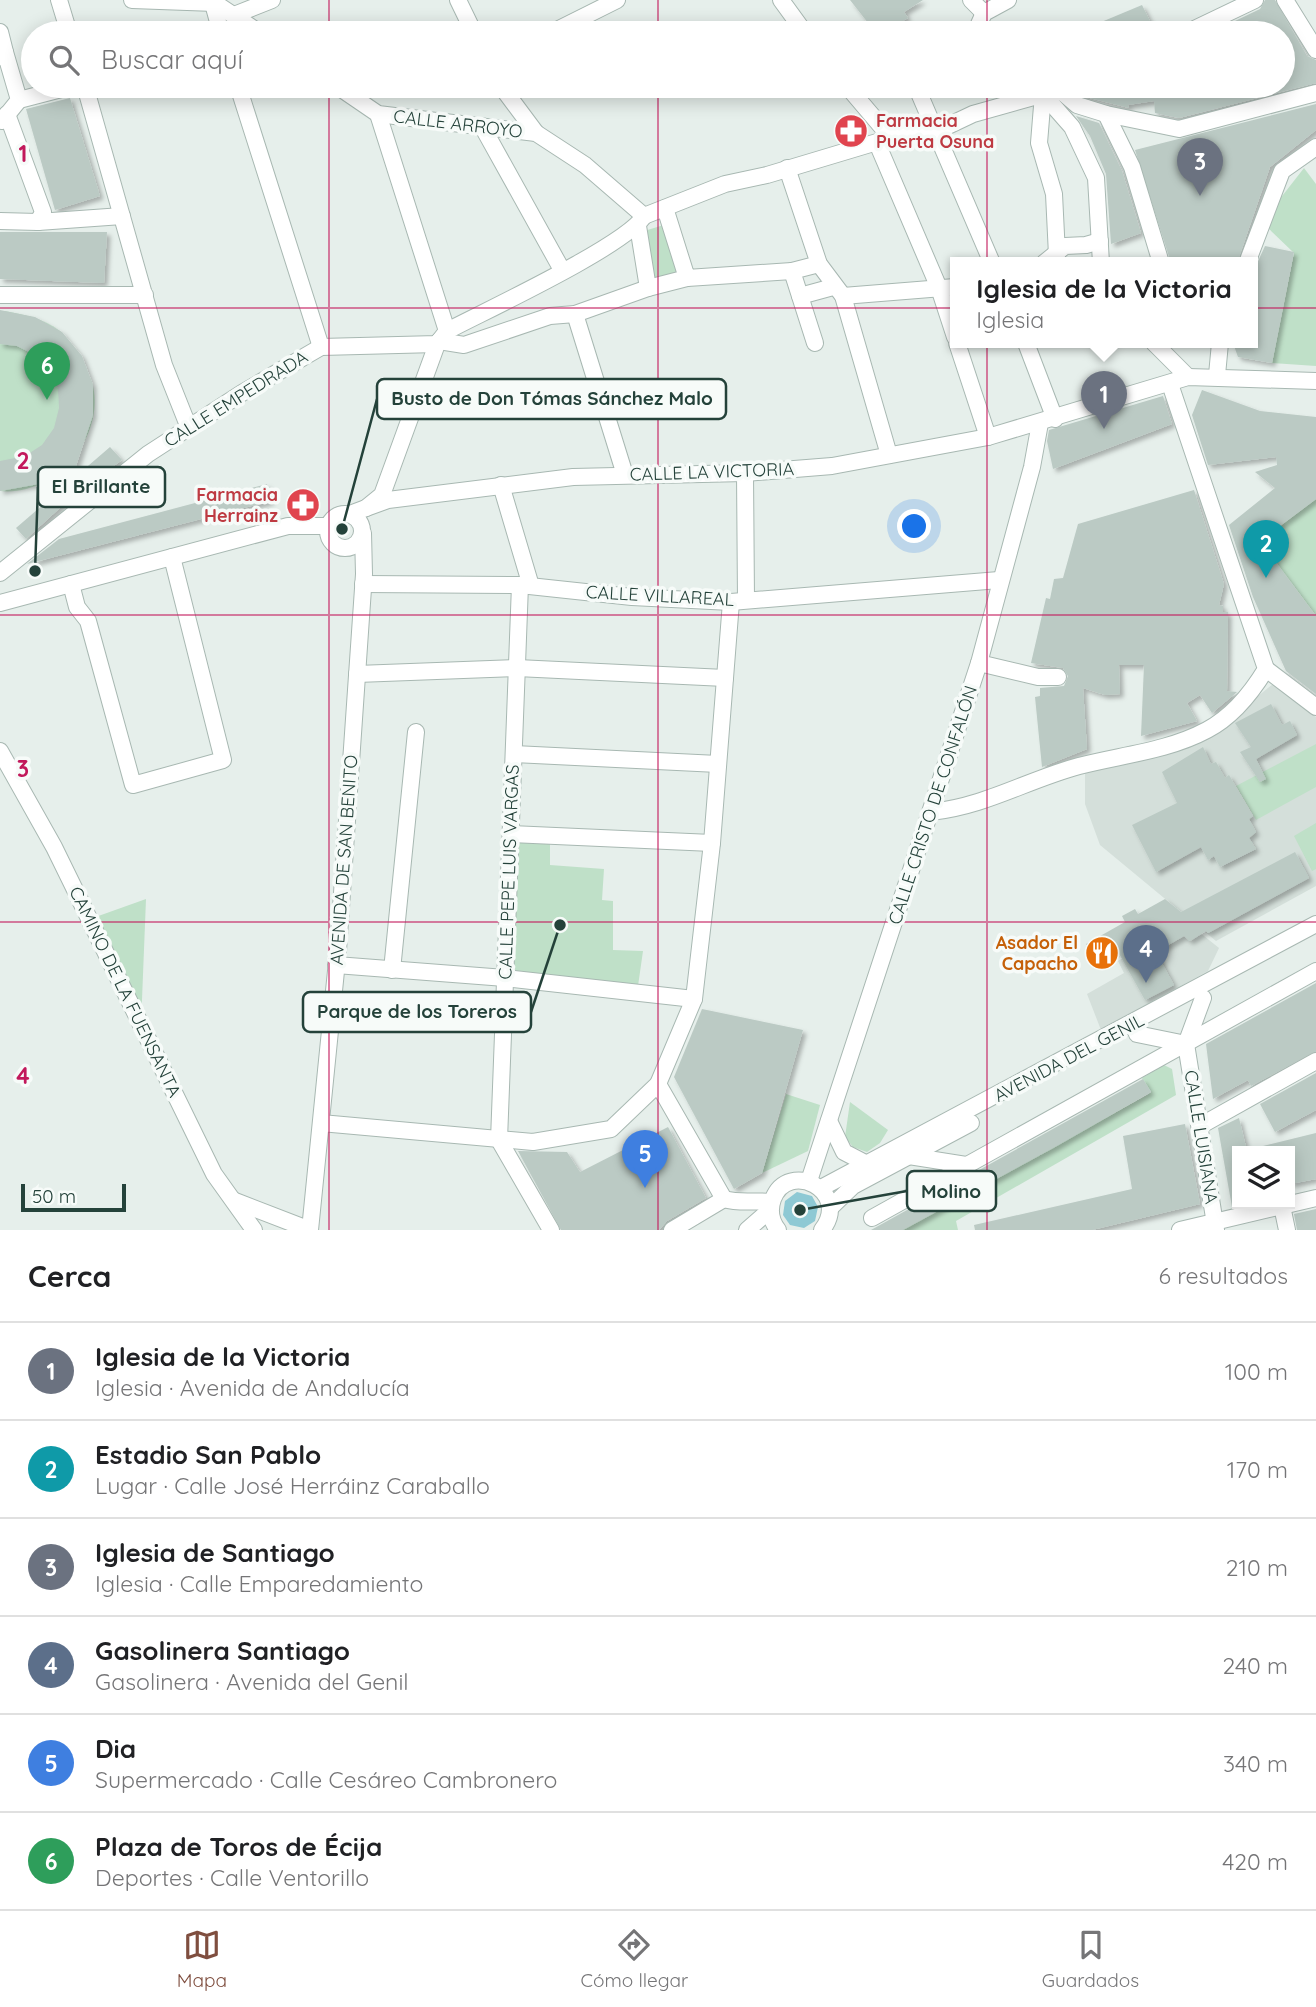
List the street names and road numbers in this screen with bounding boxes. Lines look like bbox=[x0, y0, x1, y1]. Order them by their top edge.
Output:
street label: CALLE ARROYO bbox=[392, 104, 524, 143]
street label: CALLE EMPEDRADA bbox=[160, 345, 312, 452]
street label: CALLE LA VICTORIA bbox=[629, 457, 795, 486]
street label: CALLE VILLAREAL bbox=[585, 580, 735, 611]
street label: CALLE CRISTO DE CONFALÓN bbox=[883, 683, 982, 927]
street label: AVENIDA DE SAN BENITO bbox=[325, 754, 362, 966]
street label: CALLE PEPE LUIS VARGAS bbox=[493, 764, 524, 980]
street label: CAMINO DE LA FUENSANTA bbox=[64, 883, 187, 1101]
street label: AVENIDA DEL GENIL bbox=[990, 1008, 1148, 1107]
street label: CALLE LUISIANA bbox=[1180, 1068, 1223, 1206]

